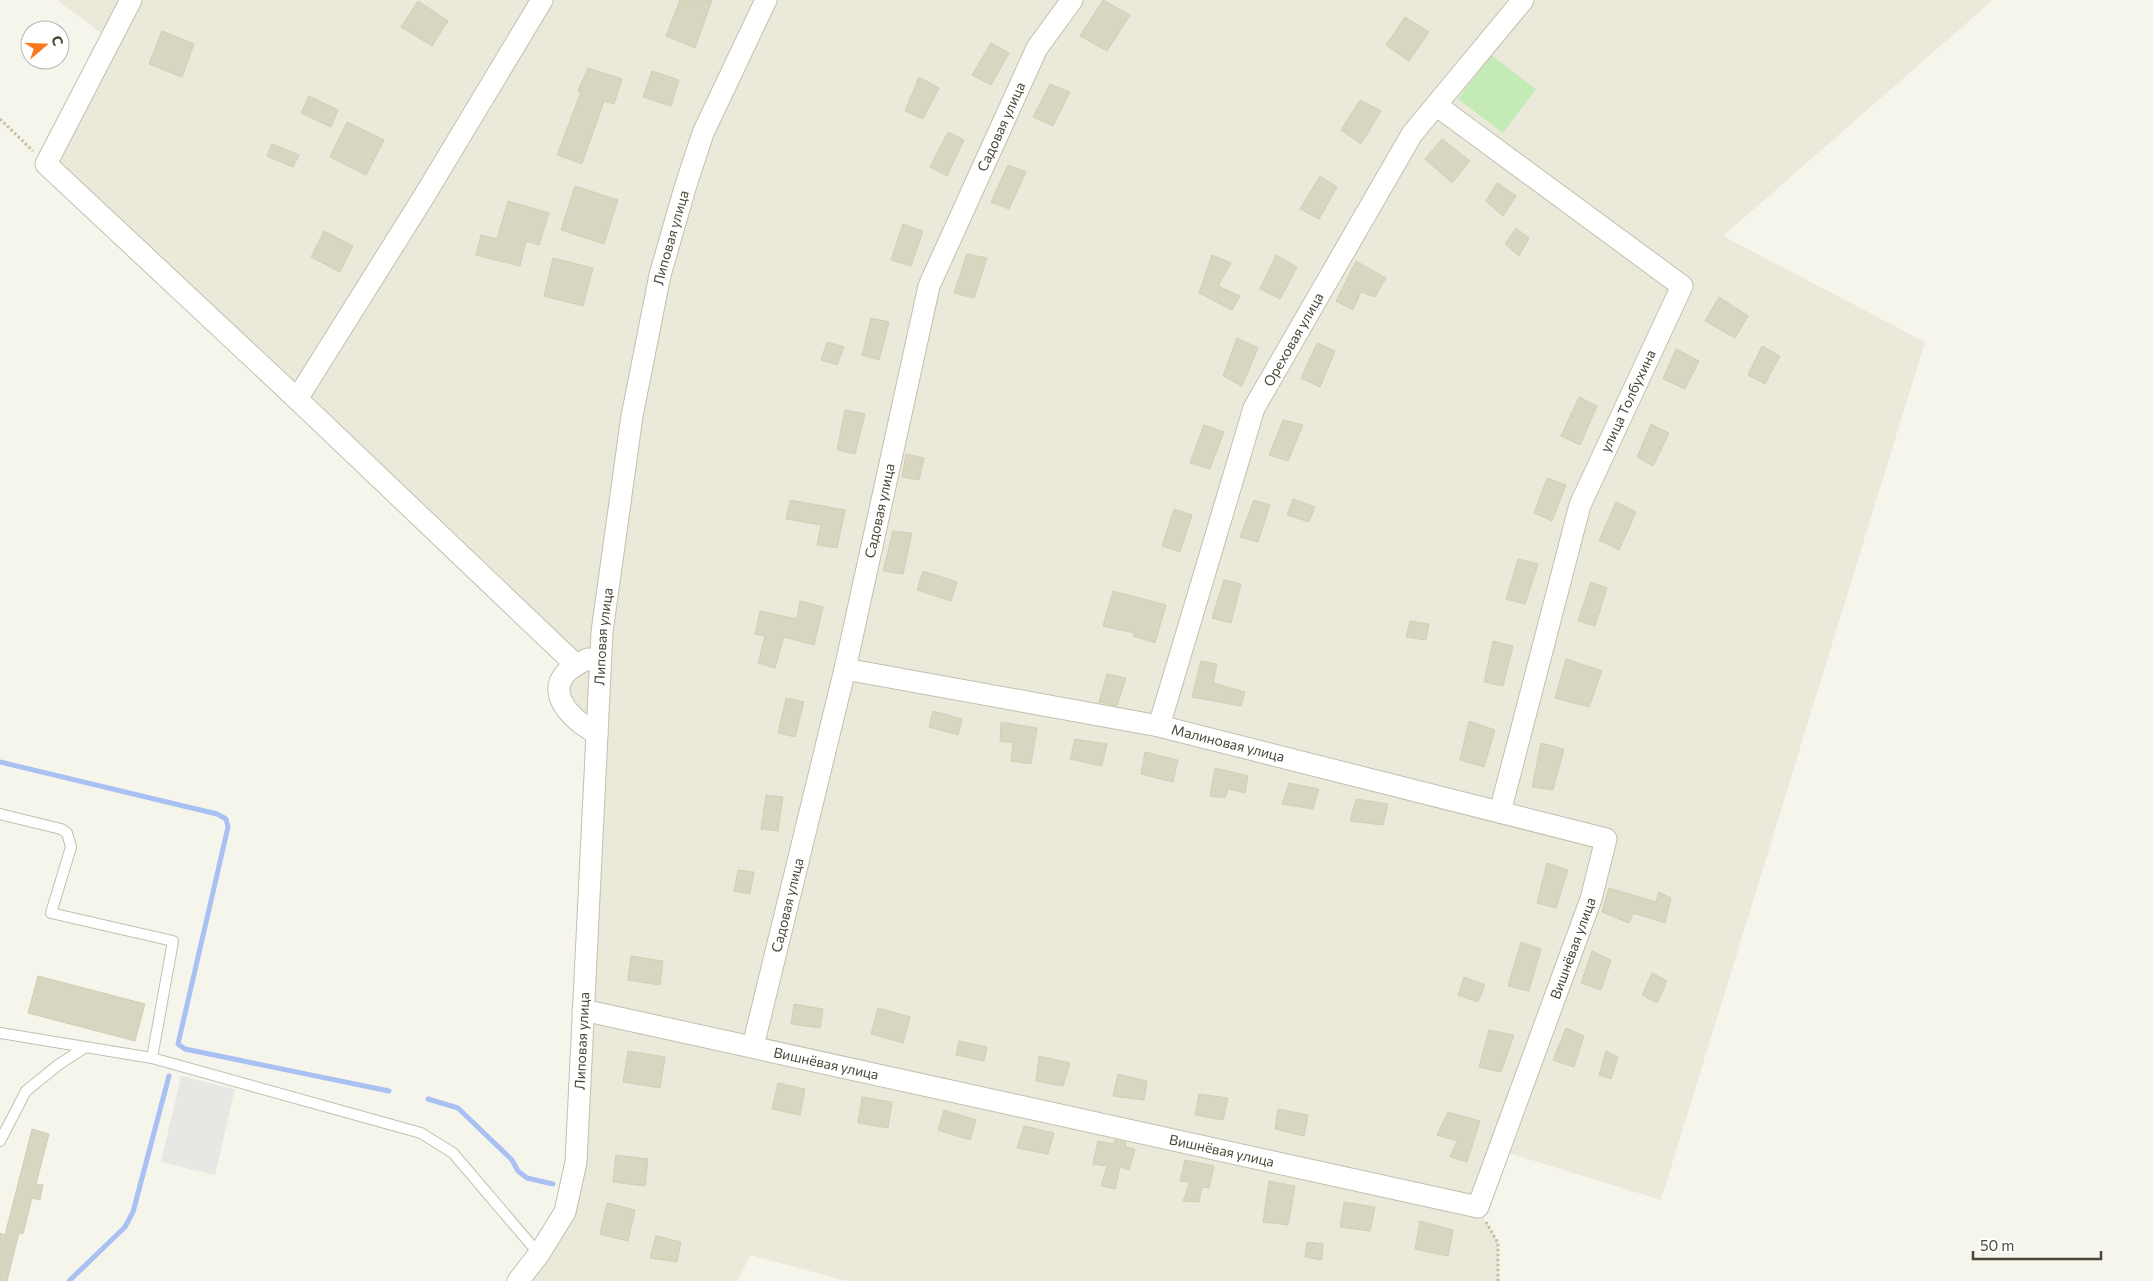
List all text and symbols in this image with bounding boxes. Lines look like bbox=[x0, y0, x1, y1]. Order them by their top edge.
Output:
north arrow bbox=[20, 20, 70, 70]
text: С bbox=[48, 33, 67, 48]
street label: Садовая улица bbox=[973, 79, 1028, 174]
street label: Липовая улица bbox=[649, 188, 692, 287]
street label: Ореховая улица bbox=[1259, 289, 1327, 389]
street label: улица Толбухина bbox=[1596, 347, 1659, 455]
street label: Садовая улица bbox=[861, 462, 898, 560]
street label: Липовая улица bbox=[590, 587, 616, 686]
street label: Малиновая улица bbox=[1170, 720, 1286, 765]
street label: Садовая улица bbox=[767, 856, 807, 954]
street label: Вишнёвая улица bbox=[1546, 895, 1599, 1001]
street label: Липовая улица bbox=[571, 992, 592, 1090]
street label: Вишнёвая улица bbox=[772, 1043, 880, 1083]
street label: Вишнёвая улица bbox=[1168, 1130, 1276, 1170]
scale bar bbox=[1973, 1228, 2100, 1260]
text: 50 m bbox=[1980, 1236, 2014, 1254]

